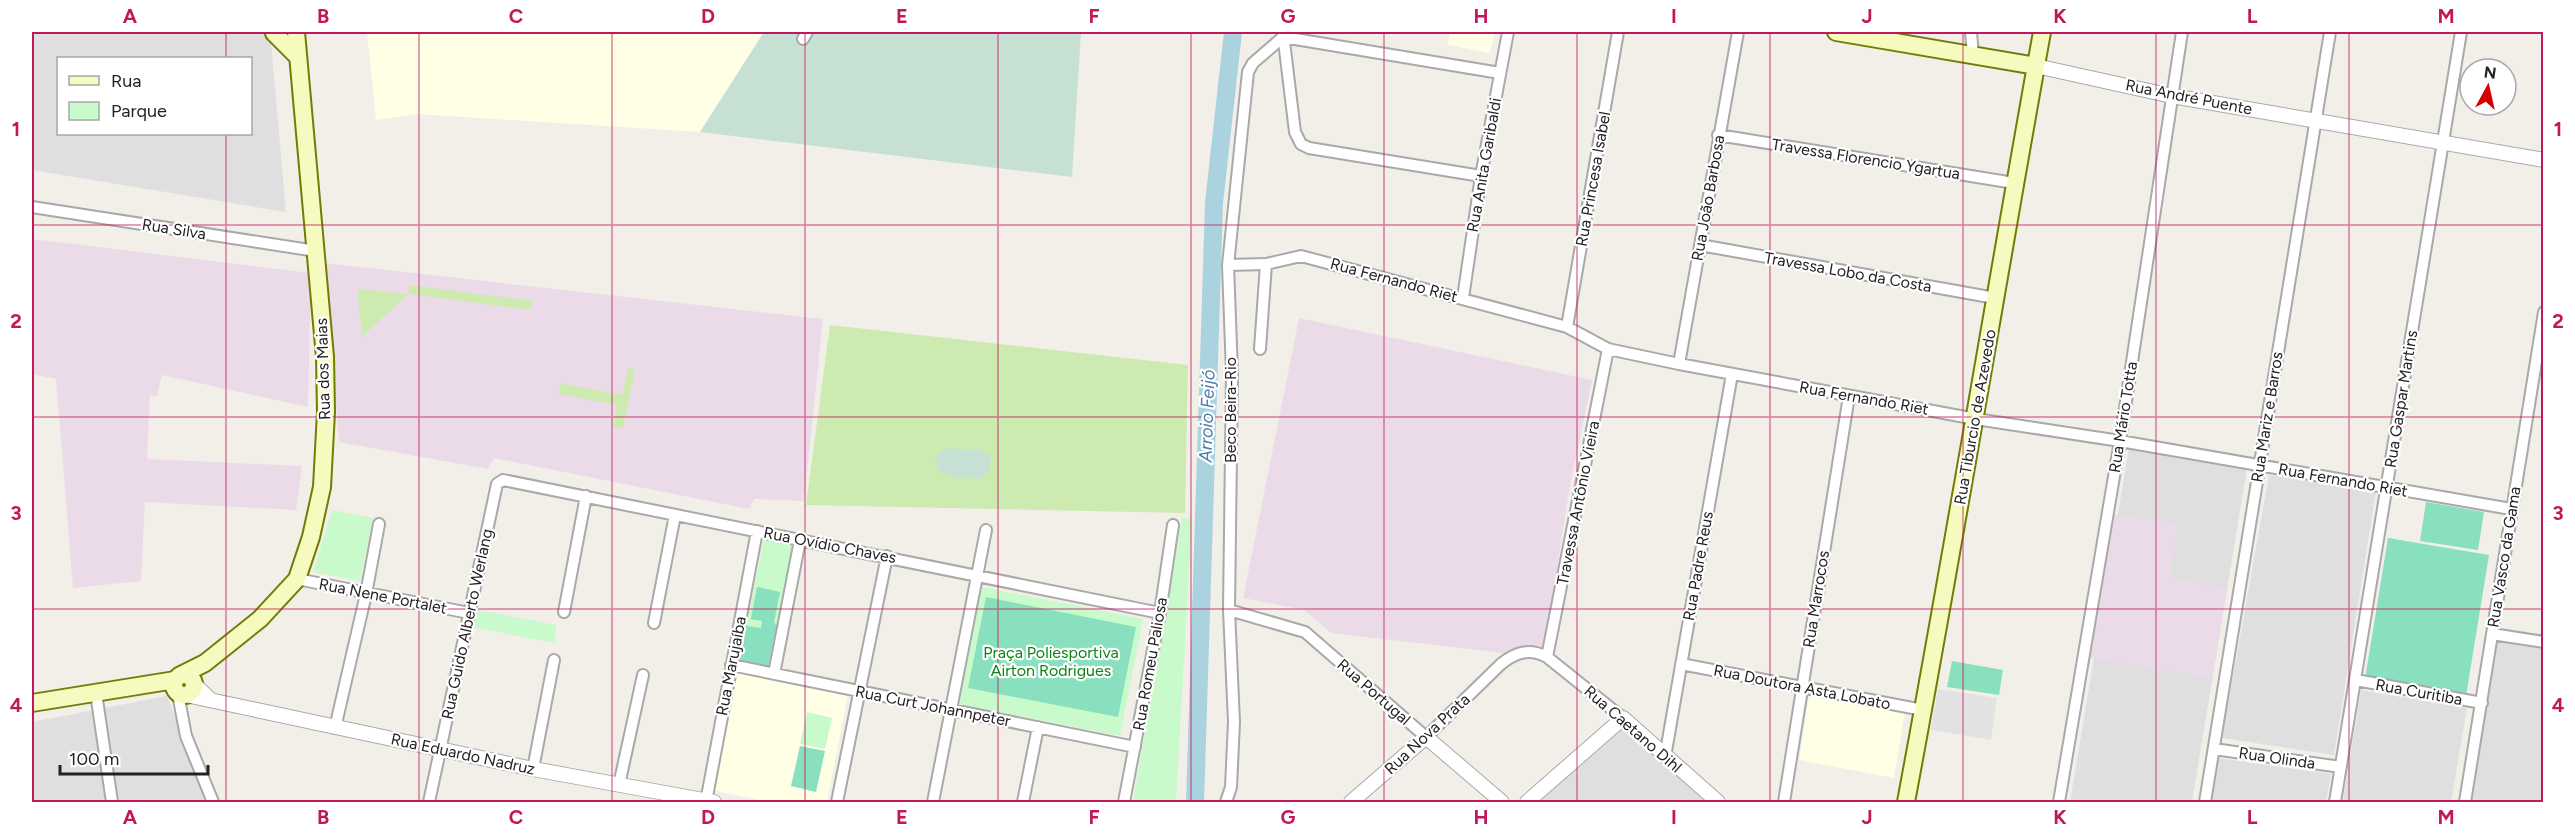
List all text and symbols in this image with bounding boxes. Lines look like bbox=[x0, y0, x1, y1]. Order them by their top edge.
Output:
text: A bbox=[123, 4, 138, 28]
text: B bbox=[317, 4, 329, 28]
text: C bbox=[509, 4, 523, 28]
text: D bbox=[701, 4, 715, 28]
text: E bbox=[896, 4, 908, 28]
text: F bbox=[1088, 4, 1100, 28]
text: G bbox=[1281, 4, 1296, 28]
text: H bbox=[1474, 4, 1489, 28]
text: I bbox=[1671, 4, 1677, 28]
text: J bbox=[1861, 4, 1873, 28]
text: K bbox=[2053, 4, 2067, 28]
text: L bbox=[2247, 4, 2258, 28]
text: M bbox=[2437, 4, 2455, 28]
legend bbox=[57, 57, 252, 135]
north arrow bbox=[2458, 57, 2518, 117]
text: N bbox=[2483, 62, 2497, 83]
text: Rua bbox=[111, 70, 142, 92]
street label: Rua André Puente bbox=[2124, 75, 2254, 119]
street label: Rua Anita Garibaldi bbox=[1463, 96, 1505, 234]
text: Parque bbox=[111, 100, 167, 122]
street label: Rua Princesa Isabel bbox=[1572, 110, 1614, 248]
text: 1 bbox=[12, 117, 20, 141]
text: 1 bbox=[2554, 117, 2562, 141]
street label: Rua João Barbosa bbox=[1688, 134, 1728, 262]
street label: Travessa Florencio Ygartua bbox=[1770, 135, 1962, 183]
street label: Rua Silva bbox=[141, 215, 207, 243]
street label: Travessa Lobo da Costa bbox=[1763, 248, 1933, 296]
street label: Rua Fernando Riet bbox=[1328, 254, 1460, 306]
text: 2 bbox=[10, 309, 22, 333]
text: 2 bbox=[2552, 309, 2564, 333]
street label: Rua dos Maias bbox=[312, 318, 334, 420]
street label: Rua Tiburcio de Azevedo bbox=[1950, 328, 2000, 506]
street label: Rua Gaspar Martins bbox=[2381, 329, 2421, 469]
street label: Rua Mariz e Barros bbox=[2247, 350, 2287, 484]
street label: Beco Beira-Rio bbox=[1221, 357, 1240, 463]
street label: Rua Mário Totta bbox=[2105, 360, 2141, 474]
water label: Arroio Feijó bbox=[1194, 369, 1220, 464]
street label: Rua Fernando Riet bbox=[1798, 377, 1930, 419]
street label: Travessa Antônio Vieira bbox=[1553, 419, 1603, 587]
street label: Rua Fernando Riet bbox=[2277, 459, 2409, 501]
street label: Rua Vasco da Gama bbox=[2483, 485, 2525, 629]
text: 3 bbox=[10, 501, 22, 525]
text: 3 bbox=[2552, 501, 2564, 525]
street label: Rua Padre Reus bbox=[1679, 510, 1717, 622]
street label: Rua Ovídio Chaves bbox=[762, 523, 898, 567]
street label: Rua Guido Alberto Werlang bbox=[437, 527, 497, 721]
street label: Rua Marrocos bbox=[1799, 549, 1833, 649]
street label: Rua Nene Portalet bbox=[317, 574, 449, 618]
street label: Rua Romeu Paliosa bbox=[1129, 596, 1171, 732]
street label: Rua Marujaíba bbox=[712, 615, 750, 717]
park label: Praça Poliesportiva Airton Rodrigues bbox=[983, 643, 1119, 680]
street label: Rua Portugal bbox=[1333, 655, 1415, 729]
street label: Rua Doutora Asta Lobato bbox=[1712, 661, 1892, 713]
street label: Rua Curitiba bbox=[2374, 675, 2464, 709]
street label: Rua Caetano Dihl bbox=[1580, 681, 1686, 777]
street label: Rua Curt Johannpeter bbox=[854, 682, 1013, 730]
street label: Rua Nova Prata bbox=[1380, 690, 1474, 778]
text: 4 bbox=[10, 693, 23, 717]
text: 4 bbox=[2552, 693, 2565, 717]
street label: Rua Eduardo Nadruz bbox=[389, 729, 537, 779]
scale bar bbox=[60, 738, 208, 776]
street label: Rua Olinda bbox=[2237, 743, 2317, 773]
text: 100 m bbox=[69, 748, 119, 770]
text: A bbox=[123, 805, 138, 829]
text: B bbox=[317, 805, 329, 829]
text: C bbox=[509, 805, 523, 829]
text: D bbox=[701, 805, 715, 829]
text: E bbox=[896, 805, 908, 829]
text: F bbox=[1088, 805, 1100, 829]
text: G bbox=[1281, 805, 1296, 829]
text: H bbox=[1474, 805, 1489, 829]
text: I bbox=[1671, 805, 1677, 829]
text: J bbox=[1861, 805, 1873, 829]
text: K bbox=[2053, 805, 2067, 829]
text: L bbox=[2247, 805, 2258, 829]
text: M bbox=[2437, 805, 2455, 829]

